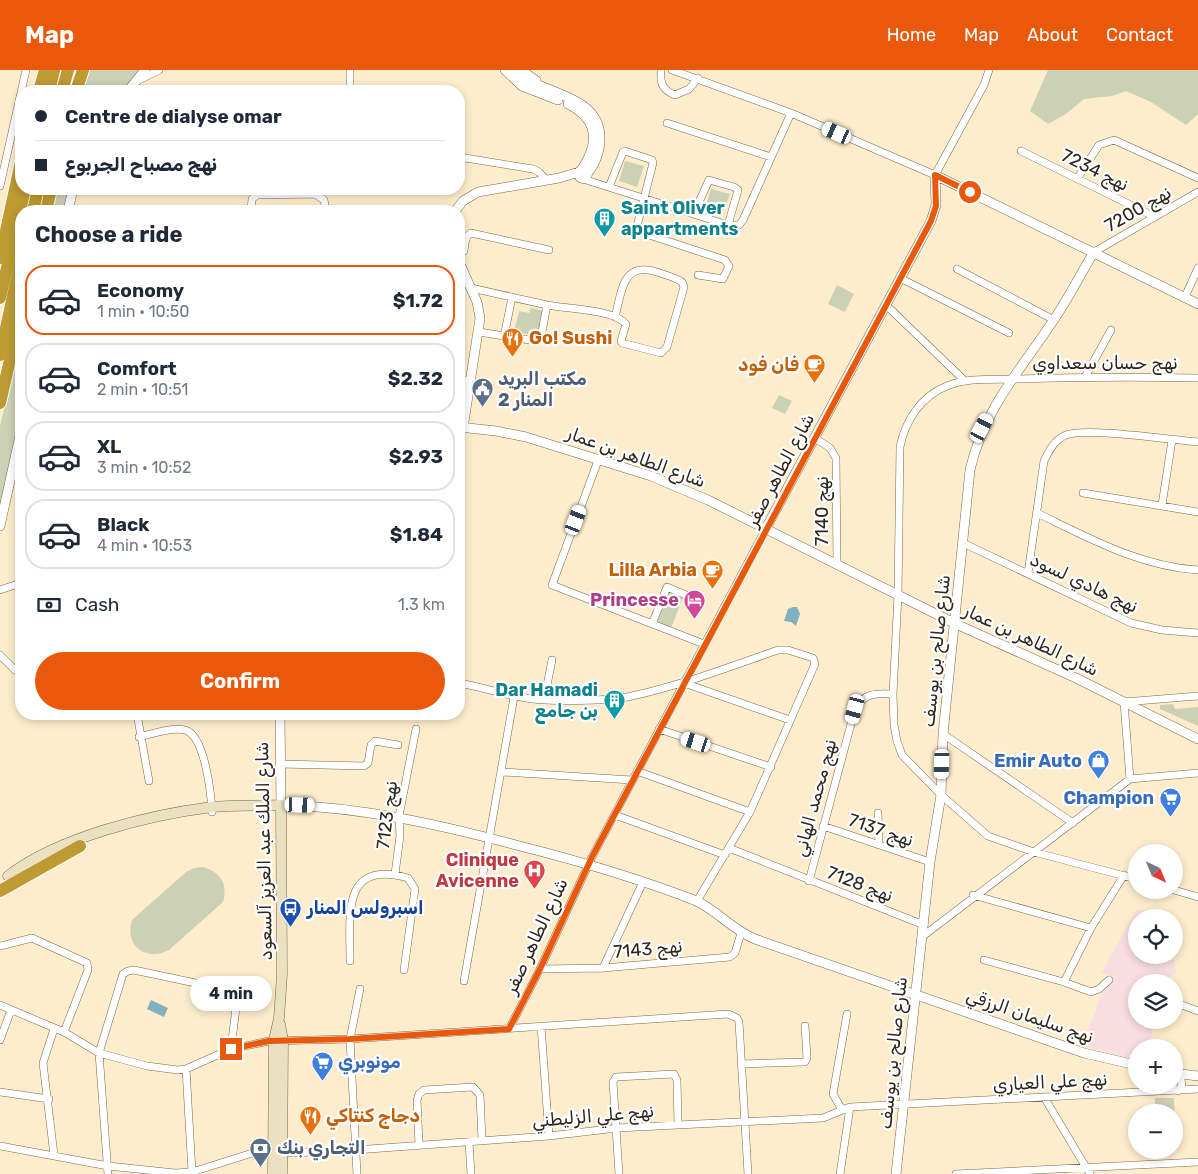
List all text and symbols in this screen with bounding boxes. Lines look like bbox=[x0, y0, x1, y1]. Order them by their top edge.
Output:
text: Map bbox=[25, 21, 74, 49]
text: Home bbox=[887, 24, 936, 46]
text: Map bbox=[964, 24, 999, 46]
text: About bbox=[1027, 24, 1078, 46]
text: Contact bbox=[1106, 24, 1173, 46]
text: Centre de dialyse omar bbox=[65, 105, 282, 128]
car bbox=[820, 120, 853, 146]
street label: نهج 7234 bbox=[1057, 144, 1132, 197]
text: نهج مصباح الجربوع bbox=[65, 153, 217, 176]
route start bbox=[959, 181, 981, 203]
street label: نهج 7200 bbox=[1101, 181, 1176, 238]
place label: Saint Oliver appartments bbox=[621, 197, 739, 240]
building icon: Saint Oliver appartments bbox=[593, 206, 617, 237]
text: Choose a ride bbox=[35, 221, 182, 248]
icon: car bbox=[37, 278, 82, 323]
text: Economy bbox=[97, 279, 184, 302]
text: $1.72 bbox=[393, 289, 443, 312]
text: 1 min · 10:50 bbox=[97, 302, 189, 321]
restaurant icon: Go! Sushi bbox=[501, 326, 525, 357]
place label: Go! Sushi bbox=[529, 327, 612, 349]
street label: نهج حسان سعداوي bbox=[1032, 352, 1178, 375]
cafe icon: فان فود bbox=[803, 353, 827, 384]
place label: فان فود bbox=[738, 354, 799, 376]
icon: car bbox=[37, 356, 82, 401]
text: Comfort bbox=[97, 357, 177, 380]
text: $2.32 bbox=[388, 367, 443, 390]
place label: مكتب البريد المنار 2 bbox=[498, 368, 587, 411]
public building icon: مكتب البريد المنار 2 bbox=[470, 377, 494, 408]
text: 2 min · 10:51 bbox=[97, 380, 188, 399]
street label: شارع الطاهر صفر bbox=[740, 409, 820, 532]
car bbox=[968, 411, 995, 445]
street label: شارع الطاهر بن عمار bbox=[562, 421, 708, 493]
icon: car bbox=[37, 434, 82, 479]
text: XL bbox=[97, 435, 121, 458]
text: $2.93 bbox=[389, 445, 443, 468]
text: 3 min · 10:52 bbox=[97, 458, 191, 477]
street label: نهج 7140 bbox=[811, 476, 834, 546]
car bbox=[563, 503, 588, 537]
icon: car bbox=[37, 512, 82, 557]
text: Black bbox=[97, 513, 149, 536]
text: $1.84 bbox=[390, 523, 443, 546]
text: 4 min · 10:53 bbox=[97, 536, 192, 555]
street label: نهج هادي لسود bbox=[1026, 548, 1142, 619]
cafe icon: Lilla Arbia bbox=[701, 558, 725, 589]
place label: Lilla Arbia bbox=[609, 559, 697, 581]
street label: شارع صالح بن يوسف bbox=[917, 574, 957, 728]
hotel icon: Princesse bbox=[683, 588, 707, 619]
place label: Princesse bbox=[590, 589, 679, 611]
icon: cash bbox=[35, 591, 63, 619]
text: Cash bbox=[75, 593, 119, 616]
text: 1.3 km bbox=[398, 595, 445, 614]
street label: شارع الطاهر بن عمار bbox=[959, 599, 1102, 682]
button: Confirm bbox=[35, 652, 445, 710]
place label: Dar Hamadi بن جامع bbox=[495, 679, 598, 724]
building icon: Dar Hamadi بن جامع bbox=[602, 688, 626, 719]
car bbox=[843, 693, 866, 725]
car bbox=[679, 730, 712, 754]
street label: نهج محمد الهاني bbox=[789, 737, 843, 860]
street label: شارع الملك عبد العزيز آلسعود bbox=[251, 742, 278, 960]
car bbox=[933, 749, 950, 779]
shop icon: Emir Auto bbox=[1086, 749, 1110, 780]
place label: Emir Auto bbox=[994, 750, 1082, 772]
street label: نهج 7123 bbox=[372, 779, 403, 851]
supermarket icon: Champion bbox=[1158, 786, 1182, 817]
place label: Champion bbox=[1063, 787, 1154, 809]
car bbox=[284, 797, 315, 813]
street label: نهج 7137 bbox=[845, 809, 917, 852]
north arrow bbox=[1128, 844, 1182, 899]
map controls bbox=[1128, 844, 1183, 1159]
place label: Clinique Avicenne bbox=[436, 849, 519, 892]
hospital icon: Clinique Avicenne bbox=[523, 858, 547, 889]
street label: نهج 7128 bbox=[823, 861, 896, 908]
street label: شارع الطاهر صفر bbox=[499, 875, 573, 999]
bus stop icon: اسبرولس المنار bbox=[279, 896, 303, 927]
place label: اسبرولس المنار bbox=[306, 897, 424, 919]
button: locate bbox=[1128, 909, 1183, 964]
street label: نهج 7143 bbox=[612, 935, 684, 964]
button: layers bbox=[1128, 974, 1183, 1029]
callout: 4 min bbox=[190, 976, 272, 1012]
street label: شارع صالح بن يوسف bbox=[874, 976, 914, 1130]
text: 4 min bbox=[209, 984, 253, 1003]
street label: نهج سليمان الرزقي bbox=[963, 984, 1097, 1050]
route end bbox=[220, 1038, 242, 1060]
button: + bbox=[1128, 1039, 1183, 1094]
supermarket icon: مونوبري bbox=[310, 1050, 334, 1081]
place label: مونوبري bbox=[338, 1051, 401, 1075]
street label: نهج علي العياري bbox=[992, 1068, 1108, 1098]
street label: نهج علي الزليطني bbox=[531, 1100, 655, 1134]
restaurant icon: دجاج كنتاكي bbox=[298, 1104, 322, 1135]
button: − bbox=[1128, 1104, 1183, 1159]
place label: دجاج كنتاكي bbox=[326, 1105, 420, 1130]
bank icon: التجاري بنك bbox=[249, 1136, 273, 1167]
place label: التجاري بنك bbox=[277, 1137, 366, 1161]

